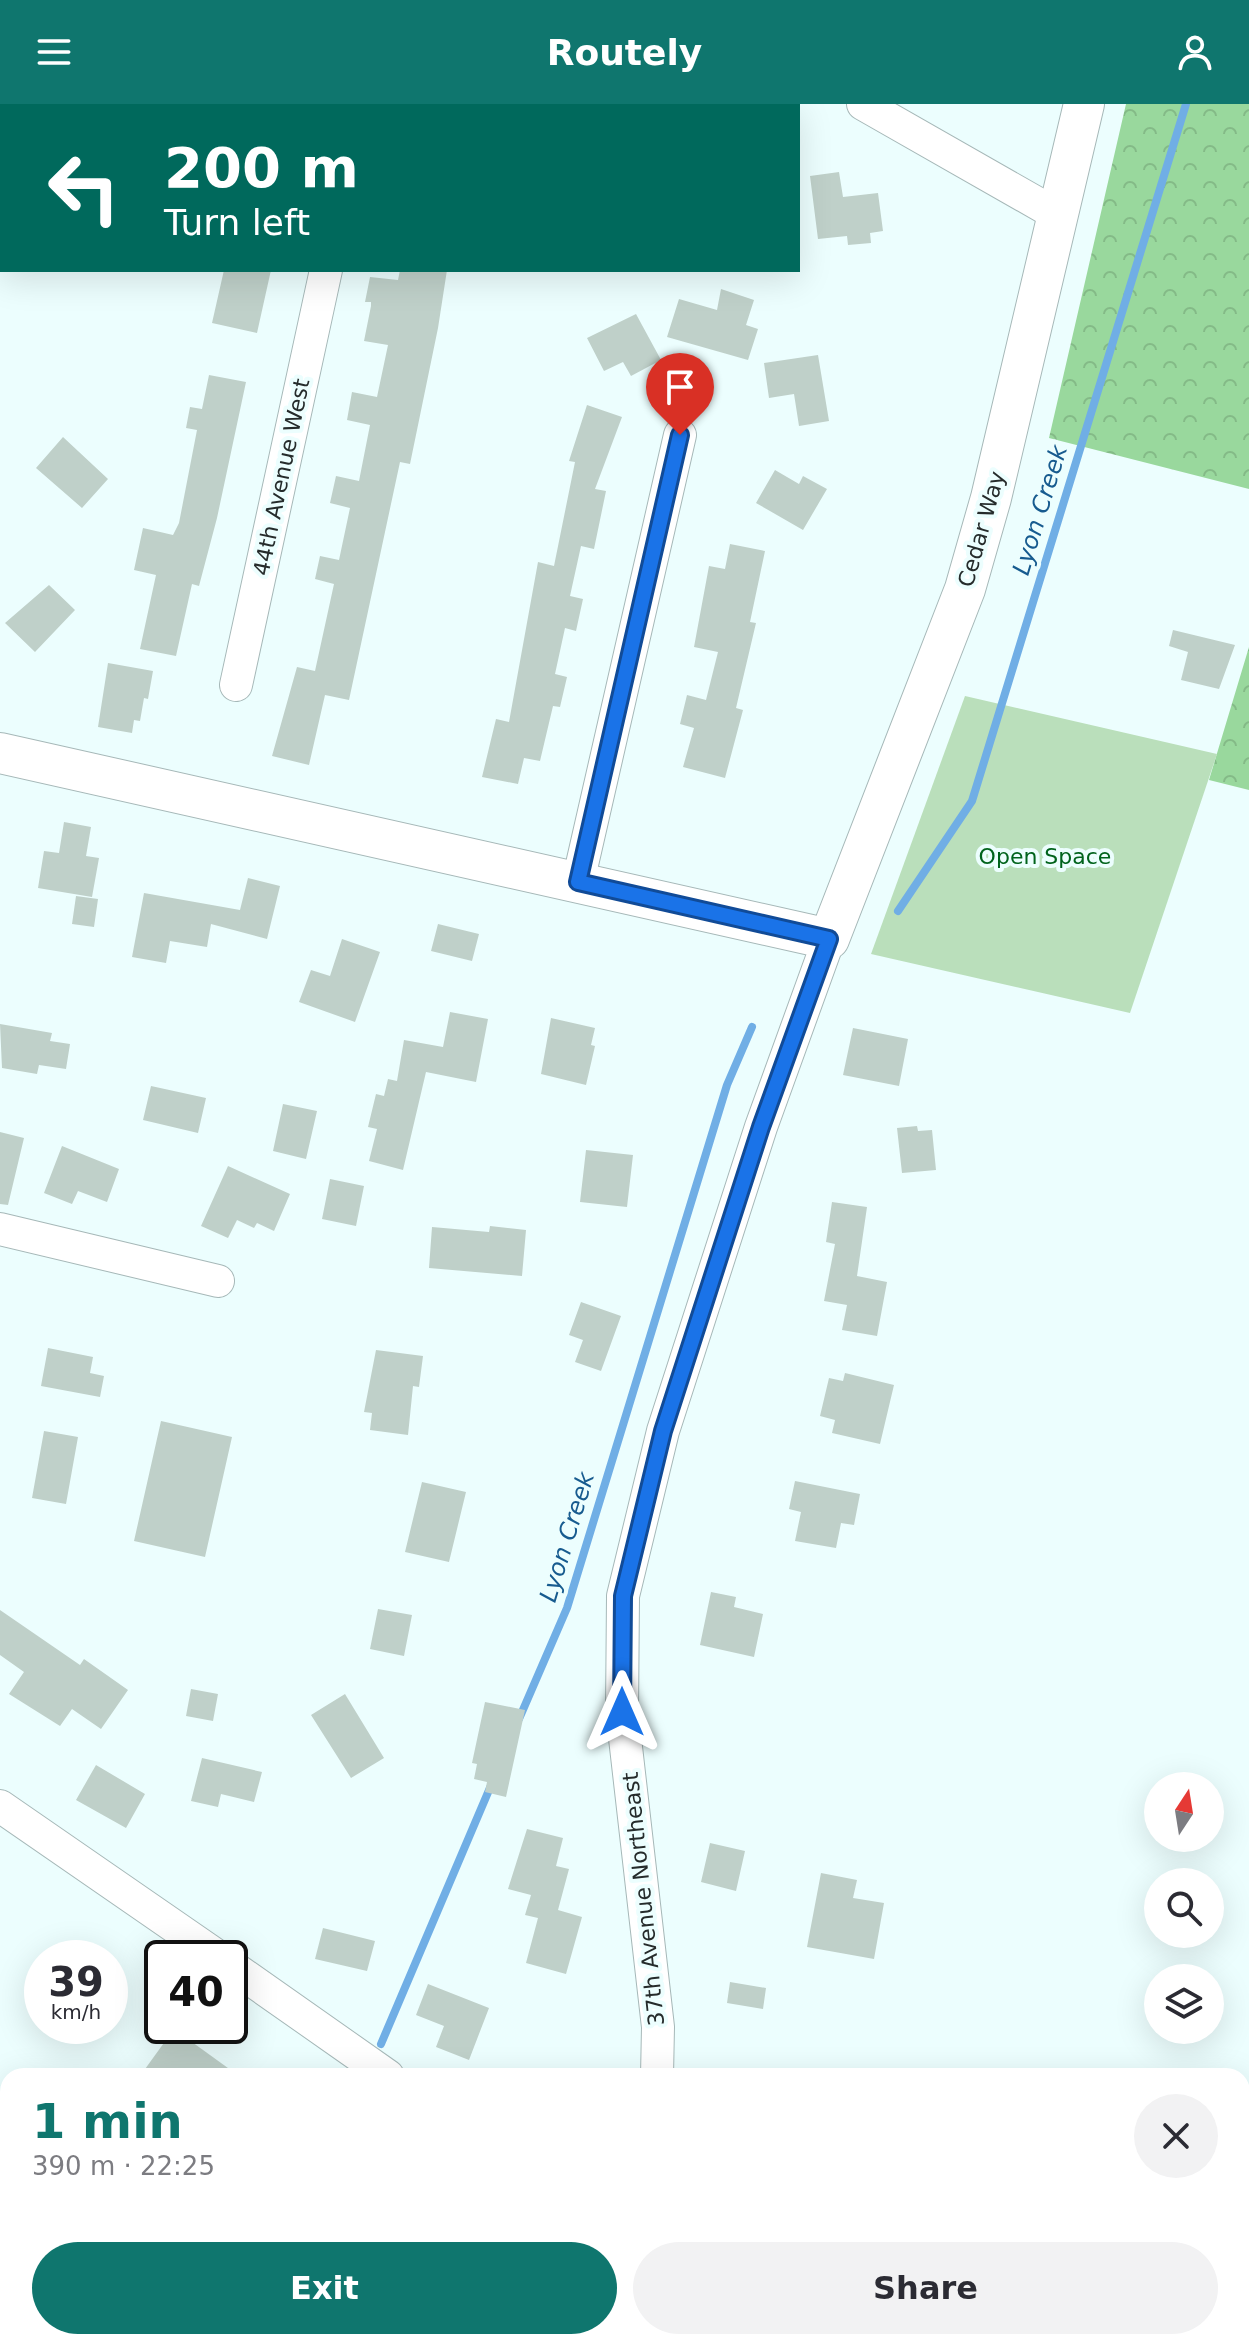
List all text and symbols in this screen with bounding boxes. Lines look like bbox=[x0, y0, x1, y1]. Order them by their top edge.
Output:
icon: menu bbox=[32, 30, 76, 74]
icon: person bbox=[1173, 30, 1217, 74]
text: Routely bbox=[547, 32, 702, 73]
text: 200 m bbox=[164, 135, 359, 200]
icon: left bbox=[32, 136, 136, 240]
text: Turn left bbox=[164, 202, 310, 243]
pin bbox=[646, 353, 714, 435]
icon: arrive bbox=[658, 365, 702, 409]
street label: 44th Avenue West bbox=[248, 376, 315, 578]
water label: Lyon Creek bbox=[1007, 441, 1073, 578]
street label: Cedar Way bbox=[953, 468, 1010, 590]
park label: Open Space bbox=[979, 844, 1111, 869]
water label: Lyon Creek bbox=[534, 1468, 600, 1605]
position arrow bbox=[580, 1670, 664, 1754]
street label: 37th Avenue Northeast bbox=[618, 1771, 669, 2027]
north arrow bbox=[1144, 1772, 1224, 1852]
map controls bbox=[1144, 1772, 1224, 2044]
button: search bbox=[1144, 1868, 1224, 1948]
speed limit sign: 40 bbox=[144, 1940, 248, 2044]
text: 39 bbox=[48, 1959, 104, 2005]
button: layers bbox=[1144, 1964, 1224, 2044]
text: km/h bbox=[51, 2000, 101, 2024]
text: 1 min bbox=[32, 2093, 183, 2149]
button: close bbox=[1134, 2094, 1218, 2178]
text: 390 m · 22:25 bbox=[32, 2151, 215, 2181]
button: Exit bbox=[32, 2242, 617, 2334]
button: Share bbox=[633, 2242, 1218, 2334]

